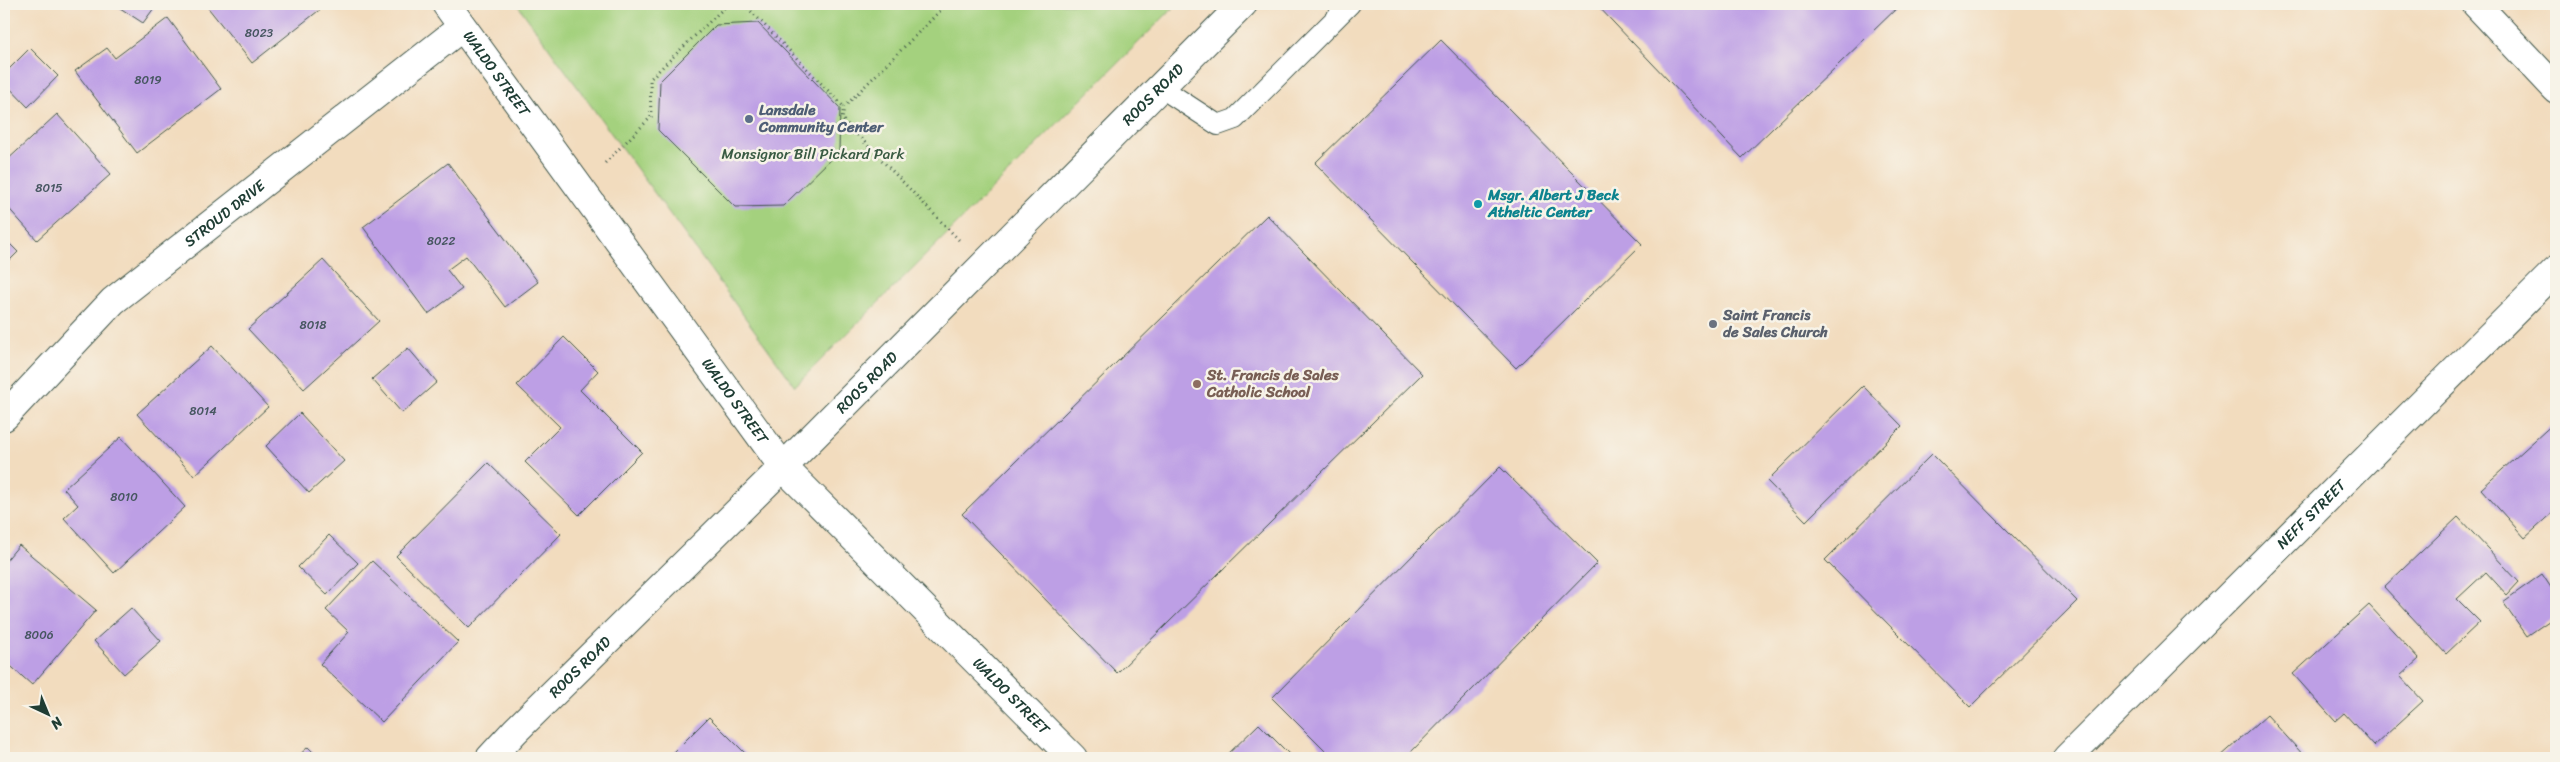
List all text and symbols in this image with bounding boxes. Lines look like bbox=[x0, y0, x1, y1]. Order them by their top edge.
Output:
house number: 8023 bbox=[245, 22, 274, 44]
street label: WALDO STREET bbox=[456, 25, 538, 123]
street label: ROOS ROAD bbox=[1116, 57, 1190, 132]
house number: 8019 bbox=[134, 69, 162, 91]
place label: Lansdale Community Center bbox=[758, 97, 885, 140]
marker: Lansdale Community Center bbox=[743, 113, 755, 125]
park label: Monsignor Bill Pickard Park bbox=[722, 141, 905, 167]
street label: STROUD DRIVE bbox=[178, 172, 272, 254]
house number: 8015 bbox=[35, 177, 63, 199]
place label: Msgr. Albert J Beck Atheltic Center bbox=[1487, 182, 1619, 225]
marker: Msgr. Albert J Beck Atheltic Center bbox=[1472, 198, 1484, 210]
house number: 8022 bbox=[427, 230, 455, 252]
place label: Saint Francis de Sales Church bbox=[1722, 302, 1828, 345]
house number: 8018 bbox=[299, 314, 327, 336]
marker: Saint Francis de Sales Church bbox=[1707, 318, 1719, 330]
street label: ROOS ROAD bbox=[830, 345, 904, 420]
street label: WALDO STREET bbox=[695, 352, 776, 451]
place label: St. Francis de Sales Catholic School bbox=[1206, 362, 1340, 405]
marker: St. Francis de Sales Catholic School bbox=[1191, 378, 1203, 390]
house number: 8014 bbox=[189, 400, 217, 422]
street label: NEFF STREET bbox=[2270, 472, 2354, 555]
house number: 8010 bbox=[110, 486, 138, 508]
house number: 8006 bbox=[24, 624, 54, 646]
street label: ROOS ROAD bbox=[543, 630, 617, 704]
street label: WALDO STREET bbox=[966, 651, 1057, 742]
north arrow bbox=[22, 690, 72, 740]
text: N bbox=[44, 710, 70, 736]

